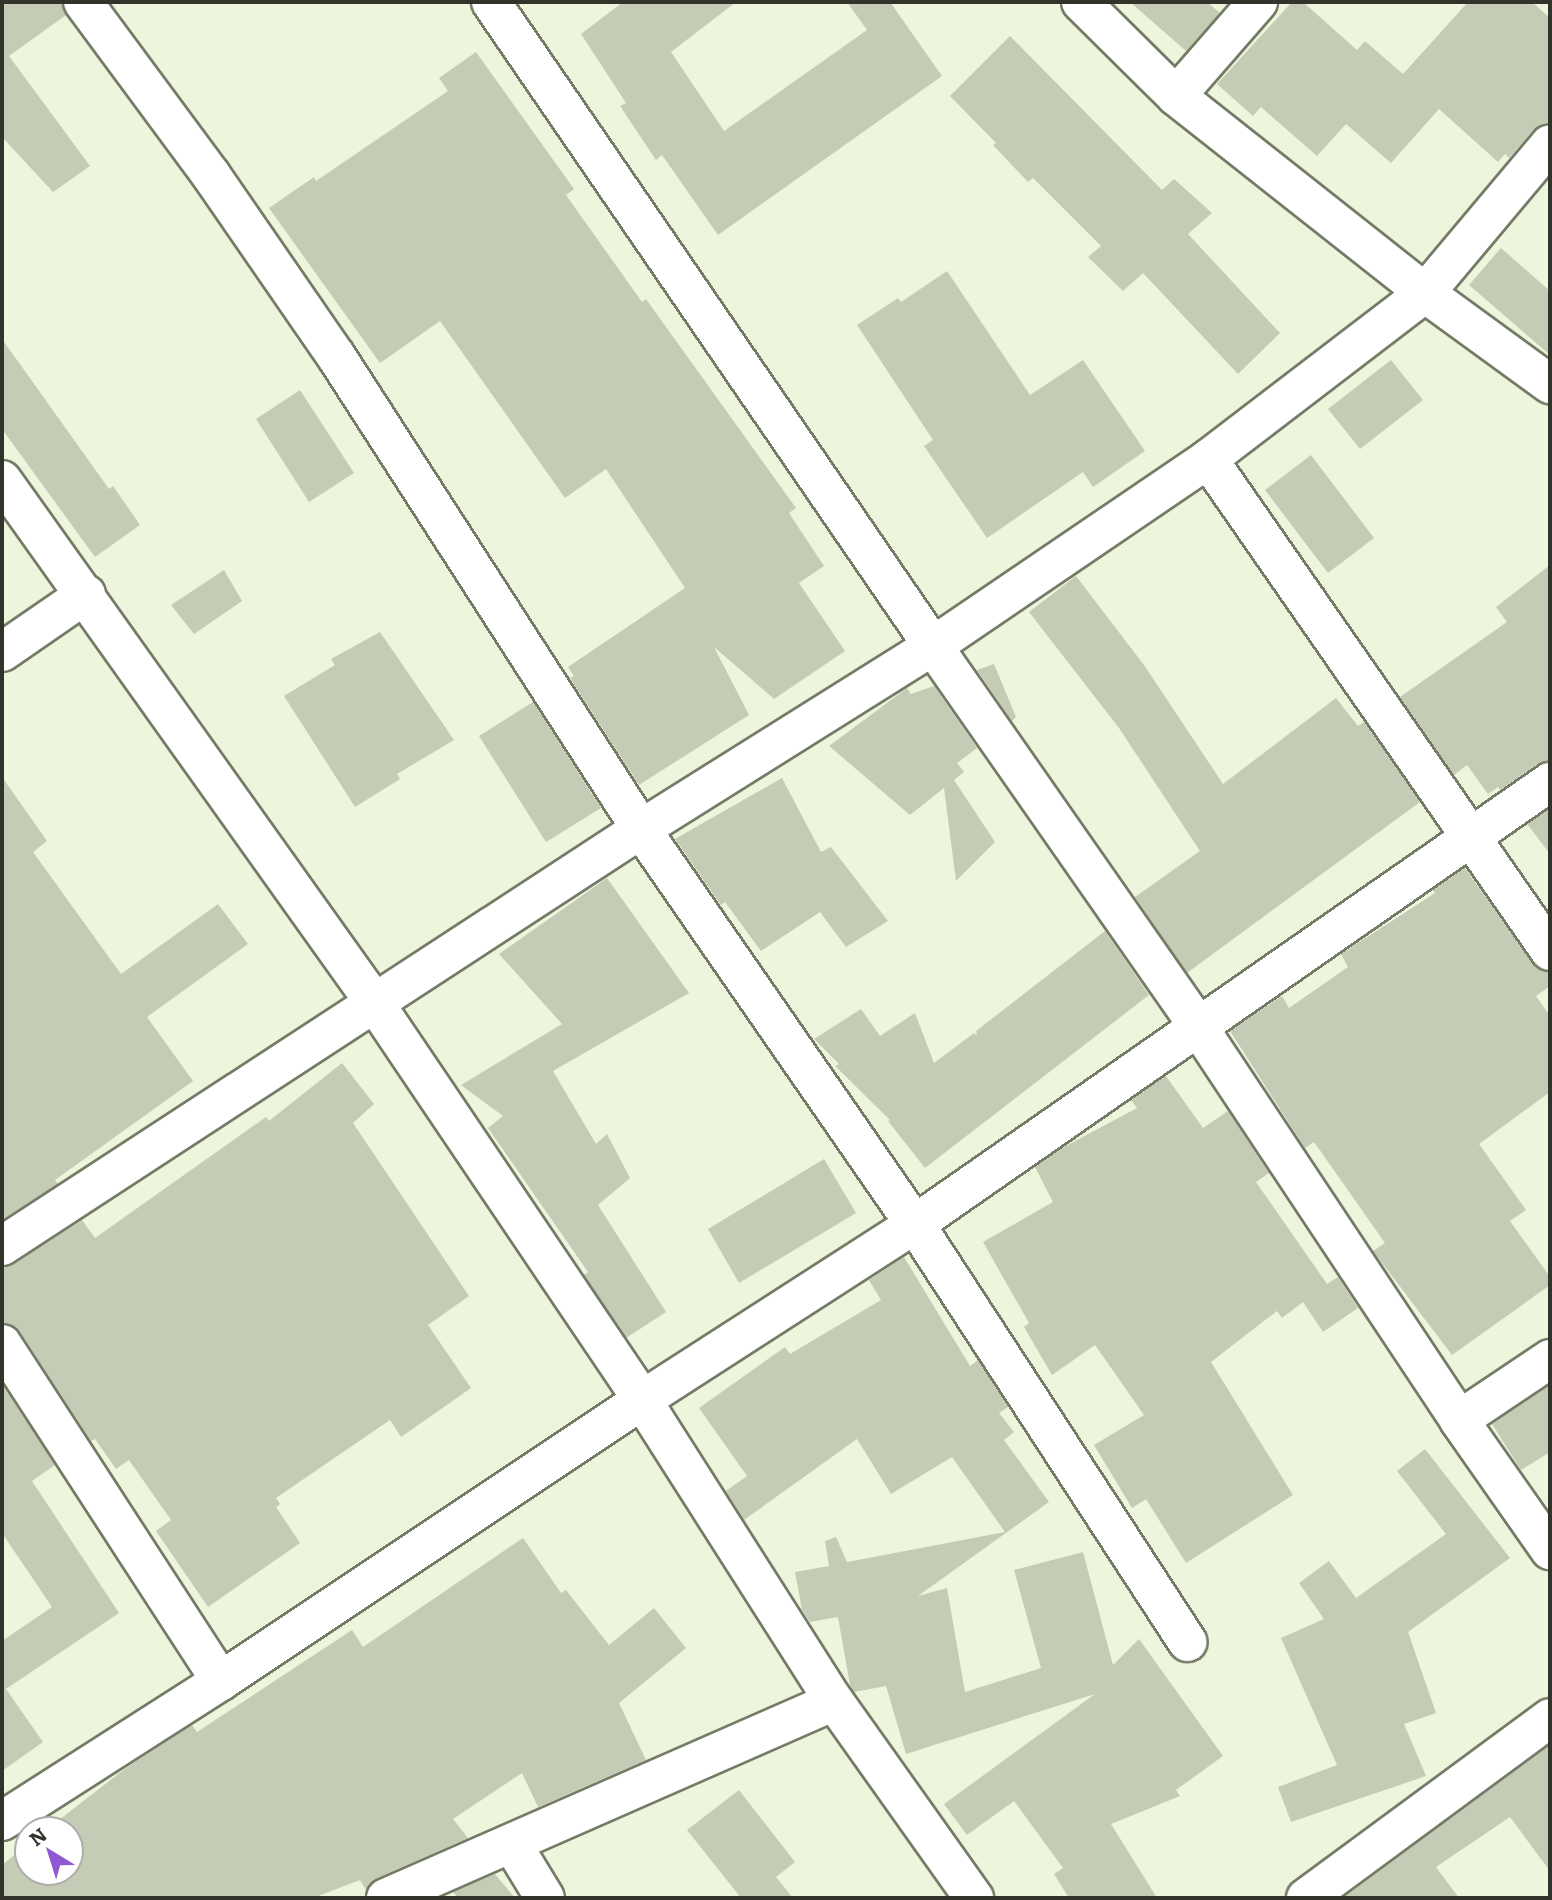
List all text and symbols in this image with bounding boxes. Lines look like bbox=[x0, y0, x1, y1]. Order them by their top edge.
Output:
north arrow bbox=[14, 1816, 84, 1886]
text: N bbox=[22, 1820, 52, 1852]

